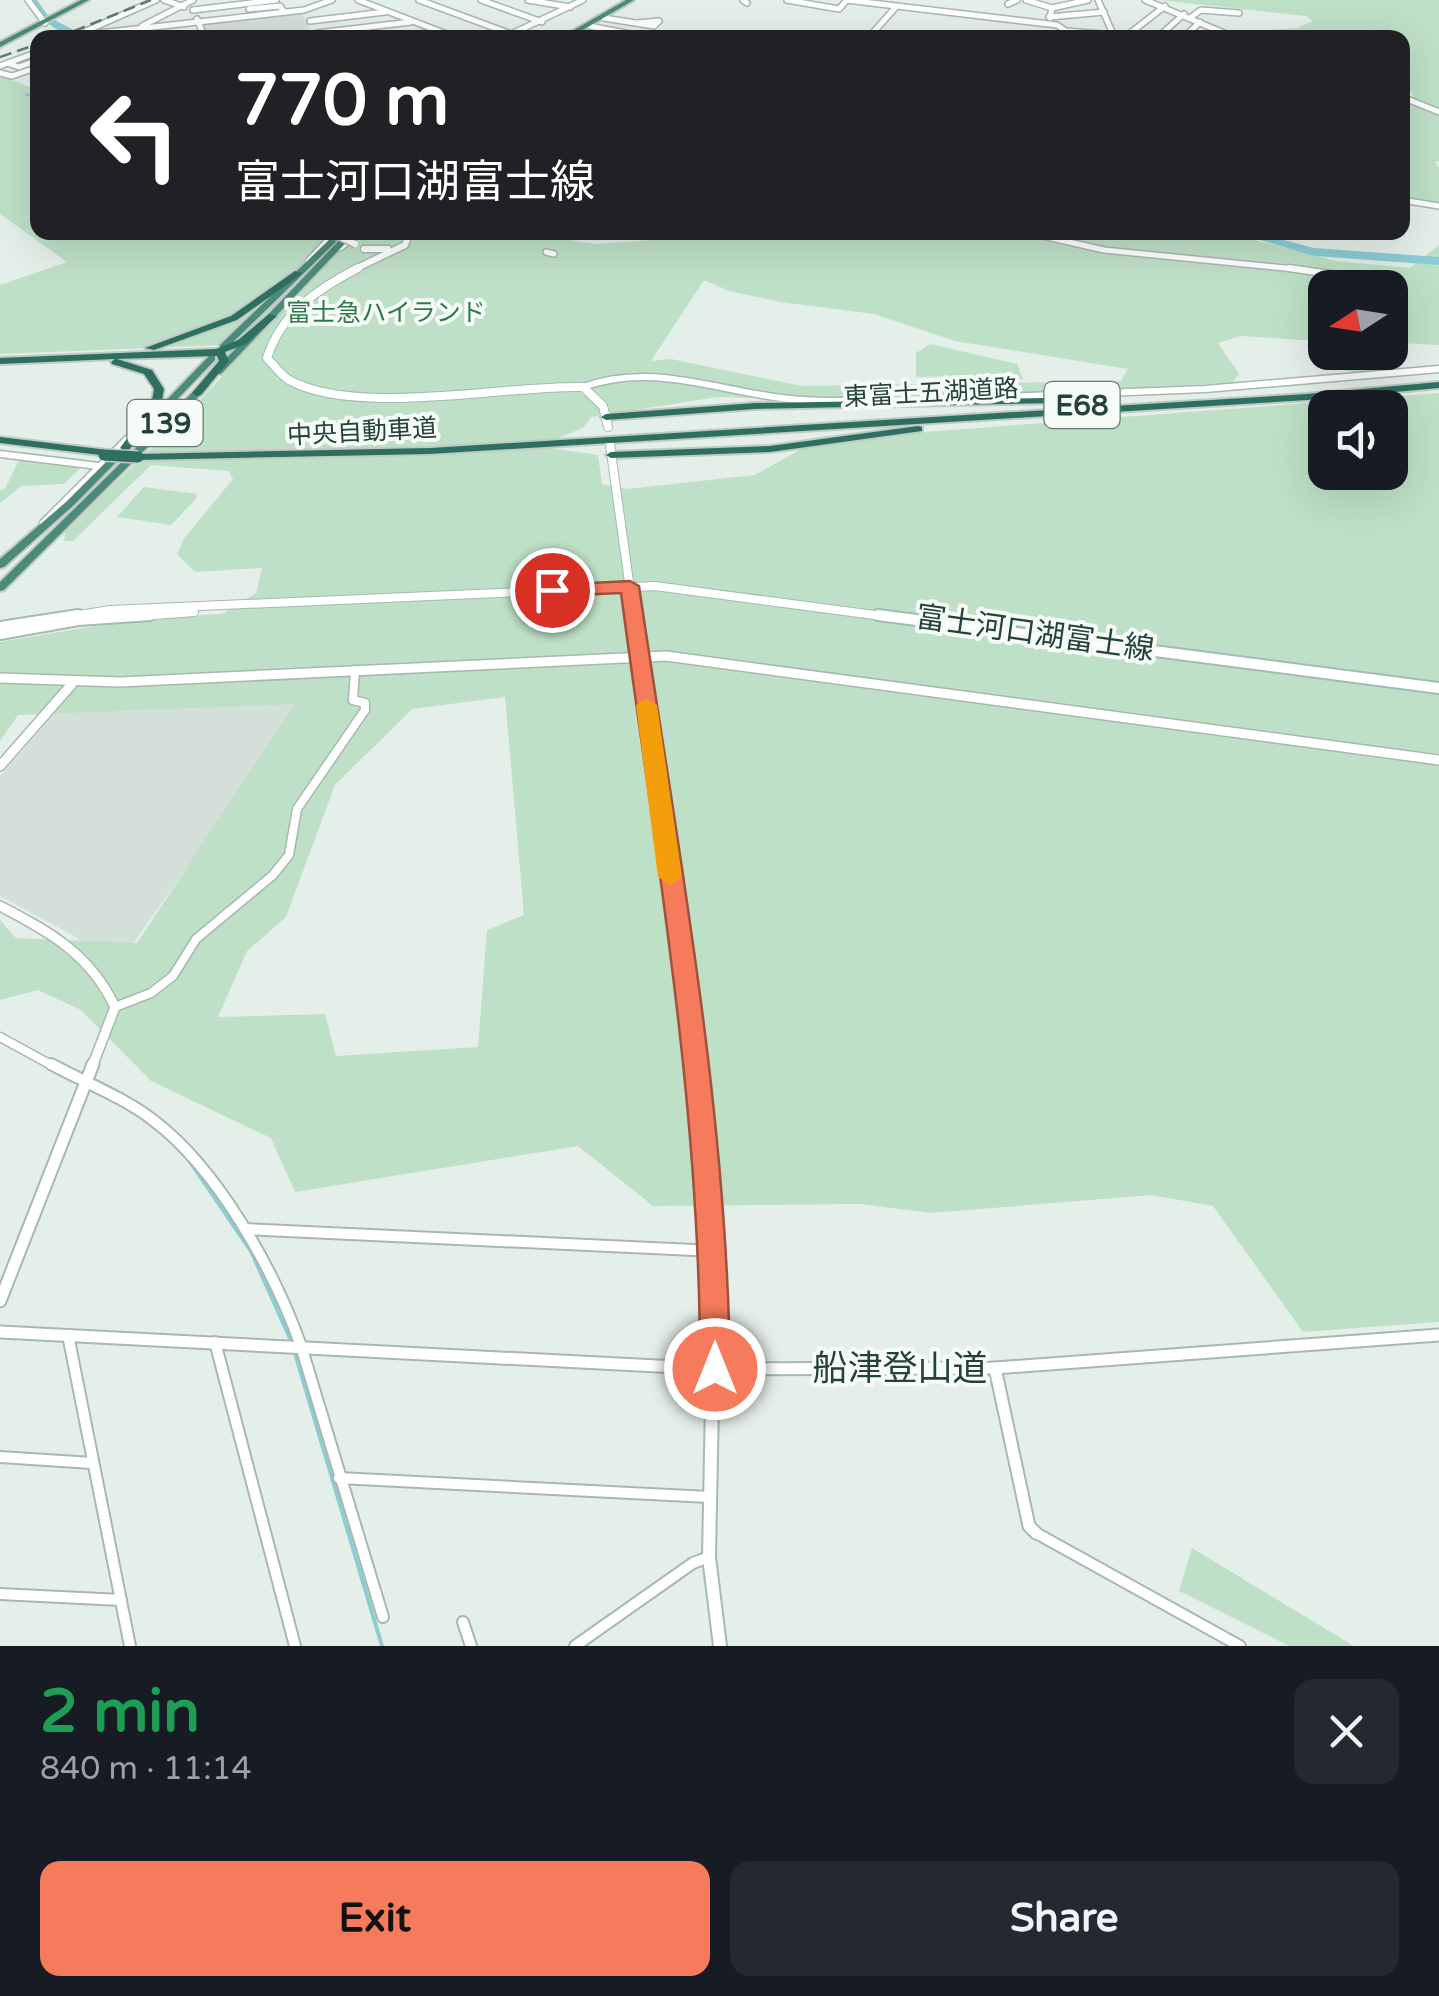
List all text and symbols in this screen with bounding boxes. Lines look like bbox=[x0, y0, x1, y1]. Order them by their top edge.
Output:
text: 770 m bbox=[235, 60, 449, 144]
icon: left bbox=[70, 70, 200, 200]
text: 富士河口湖富士線 bbox=[235, 156, 595, 210]
north arrow bbox=[1308, 270, 1408, 370]
map controls bbox=[1308, 270, 1408, 490]
park label: 富士急ハイランド bbox=[286, 298, 486, 328]
street label: 東富士五湖道路 bbox=[843, 373, 1019, 413]
road number: E68 bbox=[1044, 382, 1120, 428]
button: sound bbox=[1308, 390, 1408, 490]
road number: 139 bbox=[128, 400, 202, 446]
street label: 中央自動車道 bbox=[286, 413, 438, 451]
pin bbox=[510, 548, 595, 633]
icon: arrive bbox=[525, 563, 580, 618]
street label: 富士河口湖富士線 bbox=[914, 598, 1156, 669]
position arrow bbox=[663, 1317, 767, 1421]
street label: 船津登山道 bbox=[812, 1348, 988, 1390]
text: 2 min bbox=[40, 1676, 200, 1748]
button: close bbox=[1294, 1679, 1399, 1784]
text: 840 m · 11:14 bbox=[40, 1750, 252, 1788]
button: Exit bbox=[40, 1861, 710, 1976]
button: Share bbox=[730, 1861, 1399, 1976]

